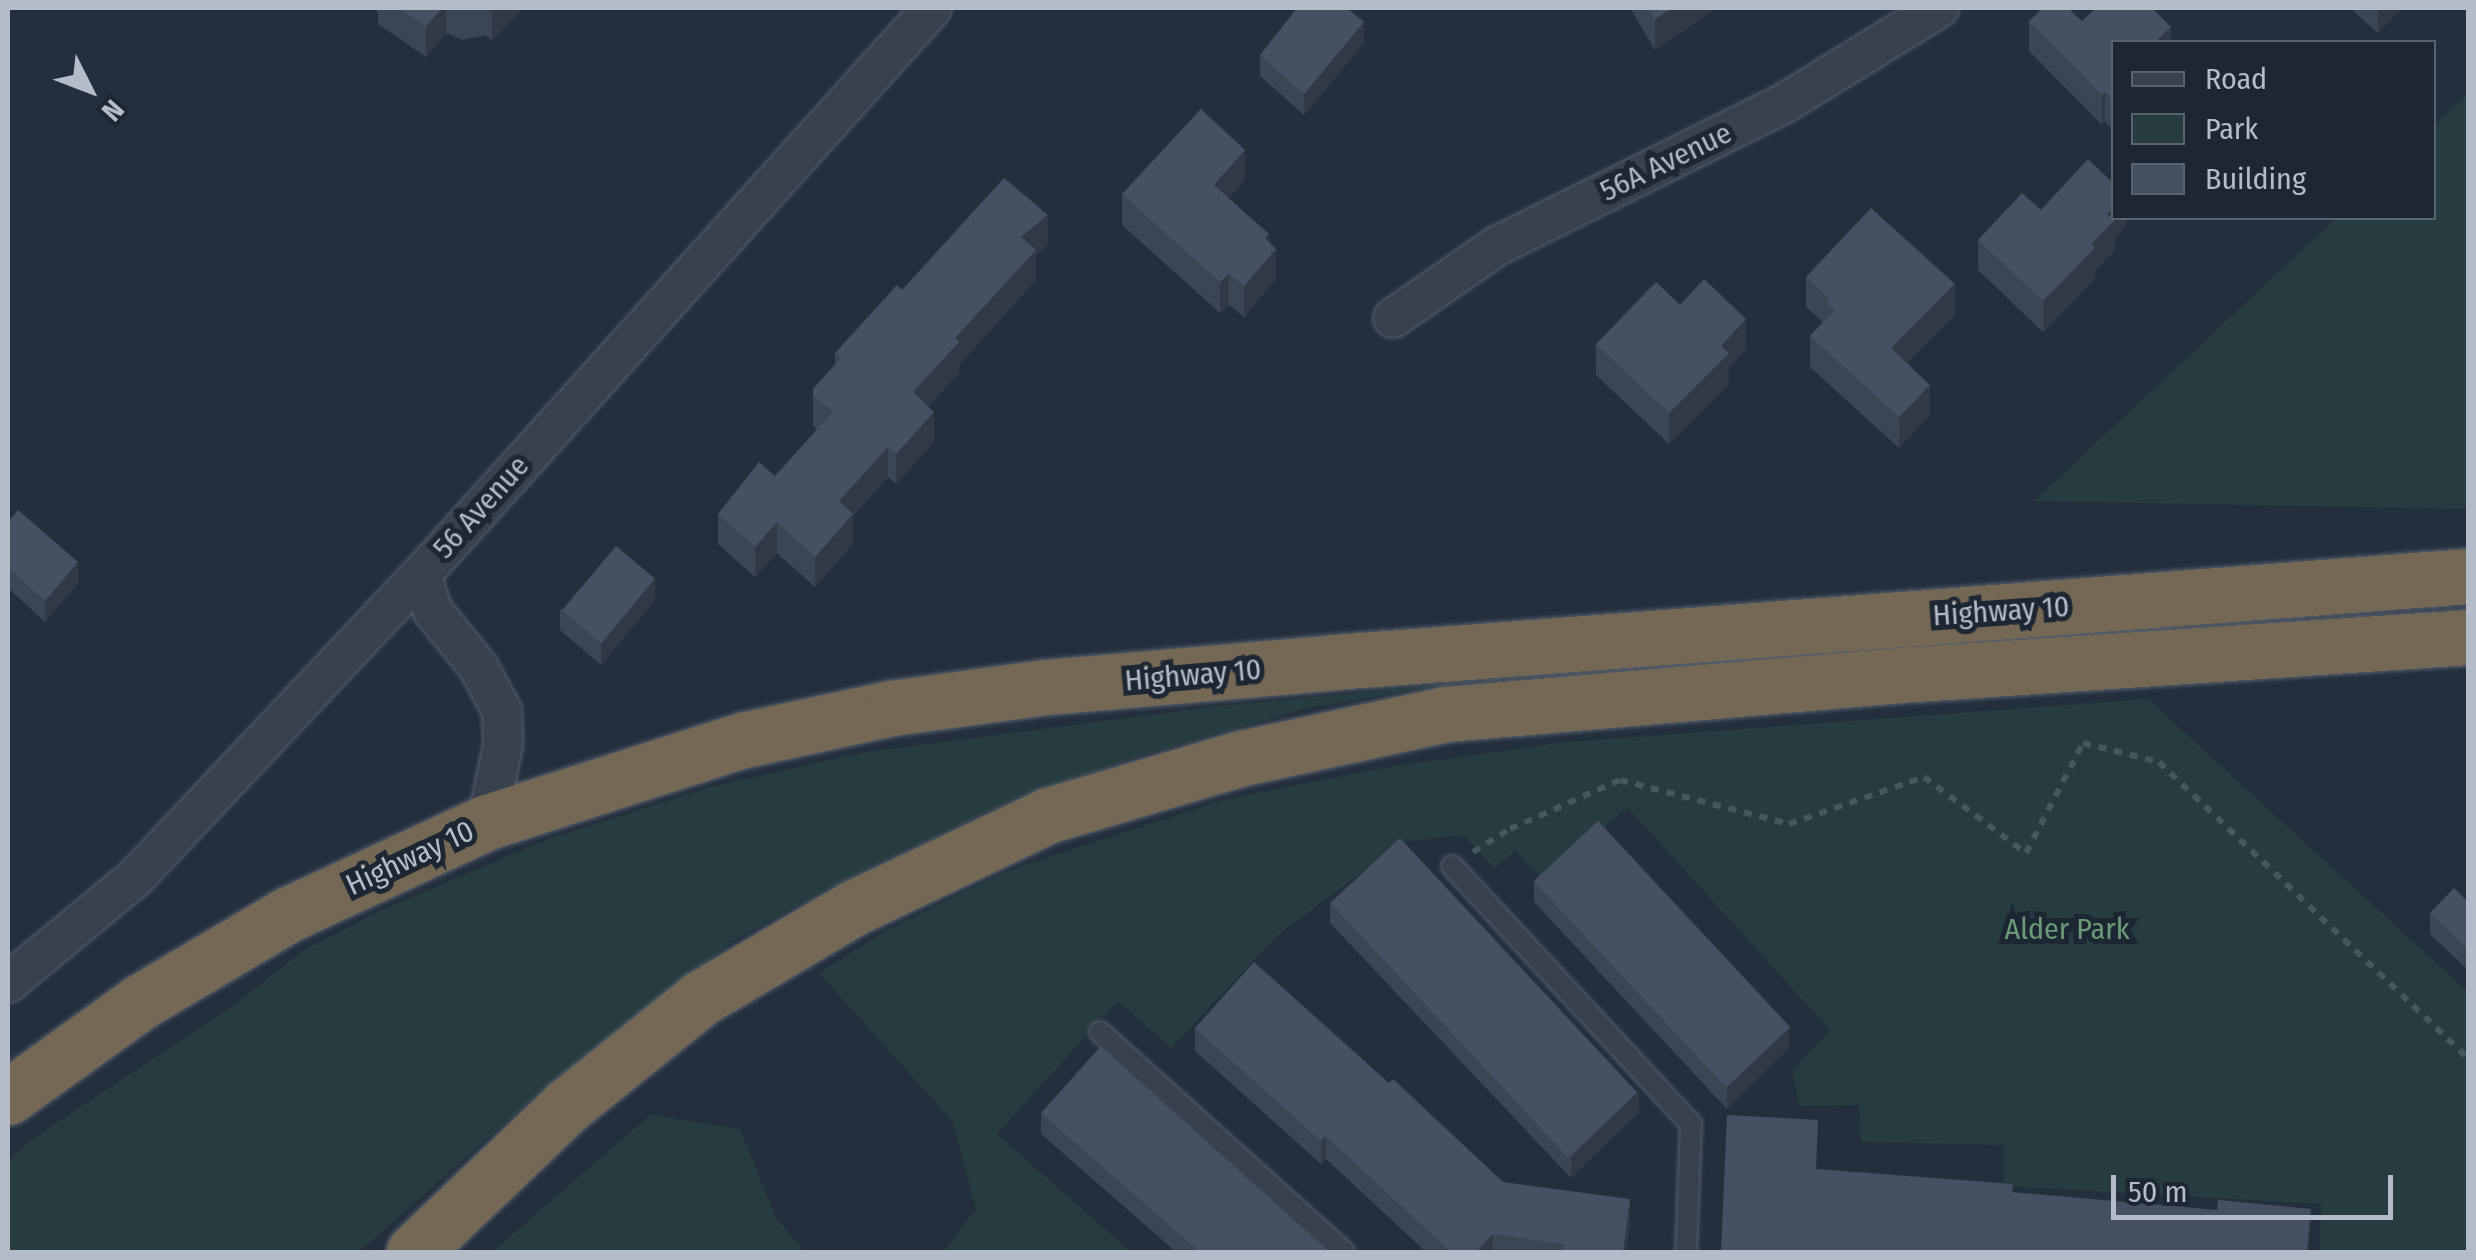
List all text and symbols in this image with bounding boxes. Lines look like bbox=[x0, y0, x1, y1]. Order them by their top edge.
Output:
north arrow bbox=[40, 40, 140, 140]
legend bbox=[2111, 40, 2436, 220]
text: Road bbox=[2205, 61, 2267, 97]
text: N bbox=[95, 93, 131, 128]
text: Park bbox=[2205, 111, 2258, 147]
street label: 56A Avenue bbox=[1594, 115, 1738, 209]
text: Building bbox=[2205, 161, 2306, 197]
street label: 56 Avenue bbox=[426, 448, 536, 566]
street label: Highway 10 bbox=[1931, 588, 2071, 634]
street label: Highway 10 bbox=[1123, 651, 1263, 699]
street label: Highway 10 bbox=[340, 813, 480, 903]
park label: Alder Park bbox=[2004, 911, 2130, 947]
scale bar bbox=[2116, 1155, 2398, 1217]
text: 50 m bbox=[2128, 1174, 2188, 1210]

